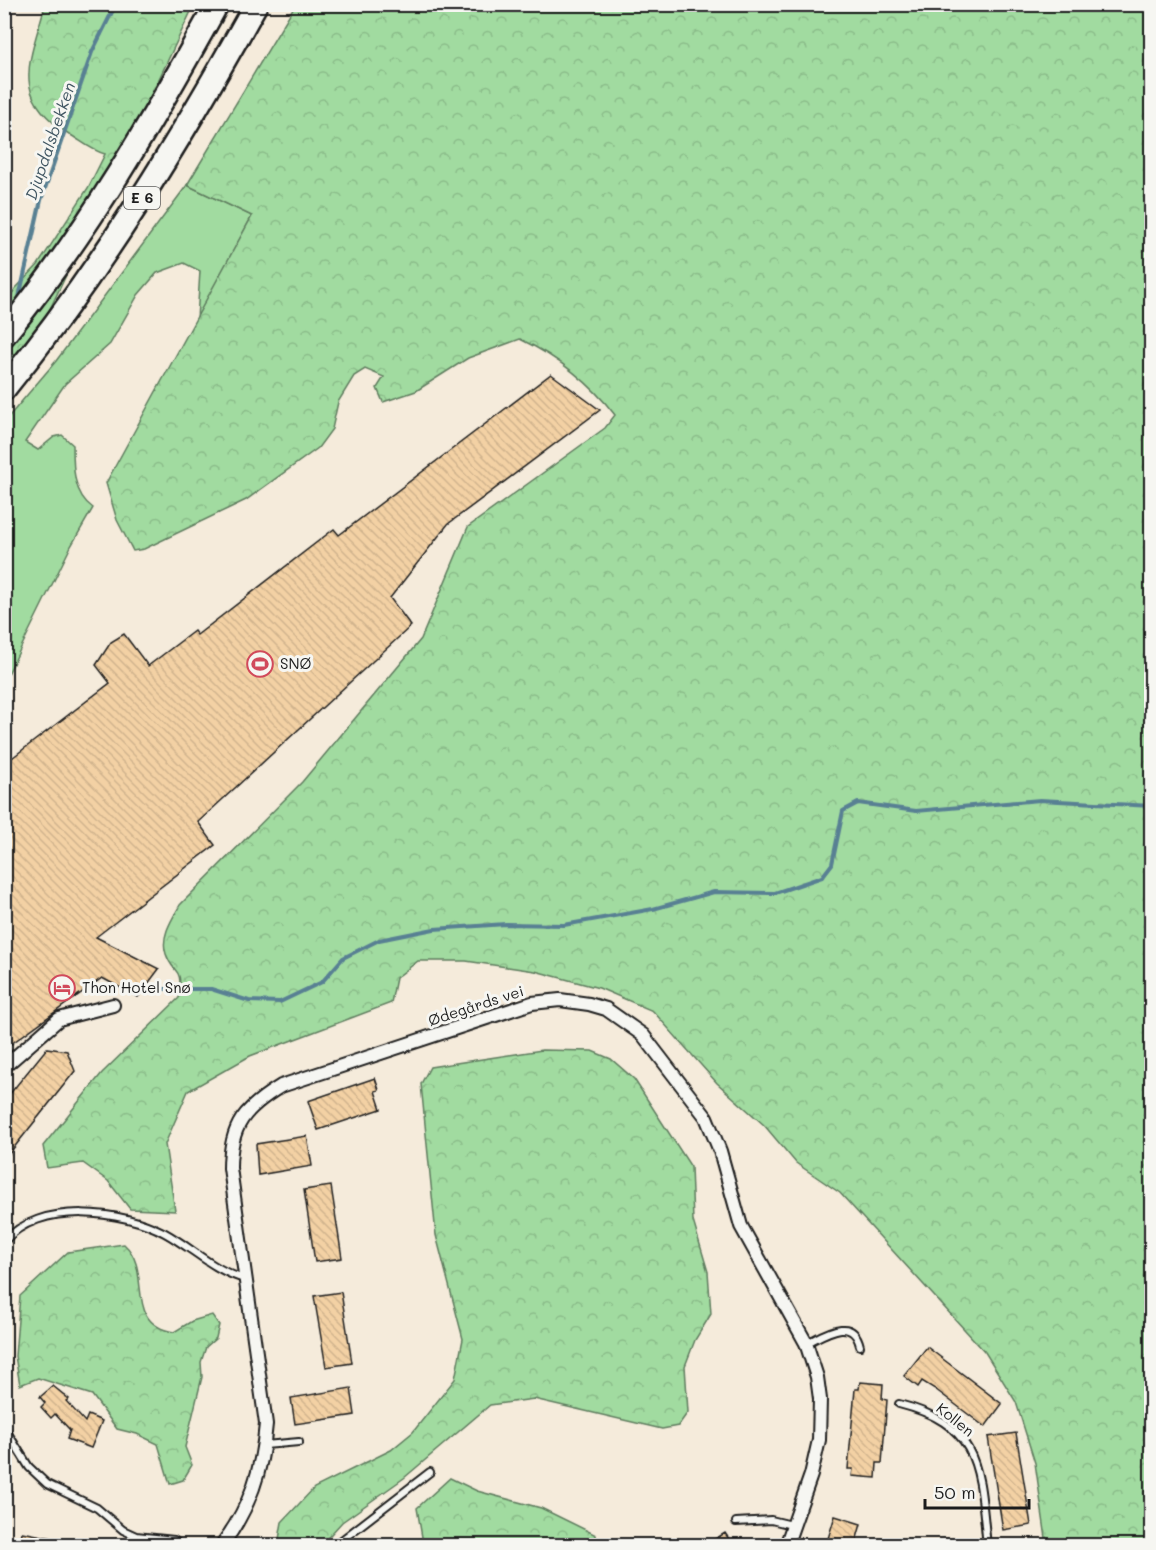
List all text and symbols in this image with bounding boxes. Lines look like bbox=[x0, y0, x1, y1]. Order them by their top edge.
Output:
water label: Djupdalsbekken bbox=[20, 79, 79, 202]
road number: E 6 bbox=[124, 187, 160, 209]
sports icon: SNØ bbox=[245, 649, 275, 679]
place label: SNØ bbox=[280, 653, 312, 673]
hotel icon: Thon Hotel Snø bbox=[47, 973, 77, 1003]
place label: Thon Hotel Snø bbox=[82, 977, 191, 997]
street label: Ødegårds vei bbox=[425, 980, 526, 1030]
street label: Kollen bbox=[933, 1398, 979, 1441]
scale bar bbox=[925, 1472, 1028, 1510]
text: 50 m bbox=[934, 1480, 976, 1504]

